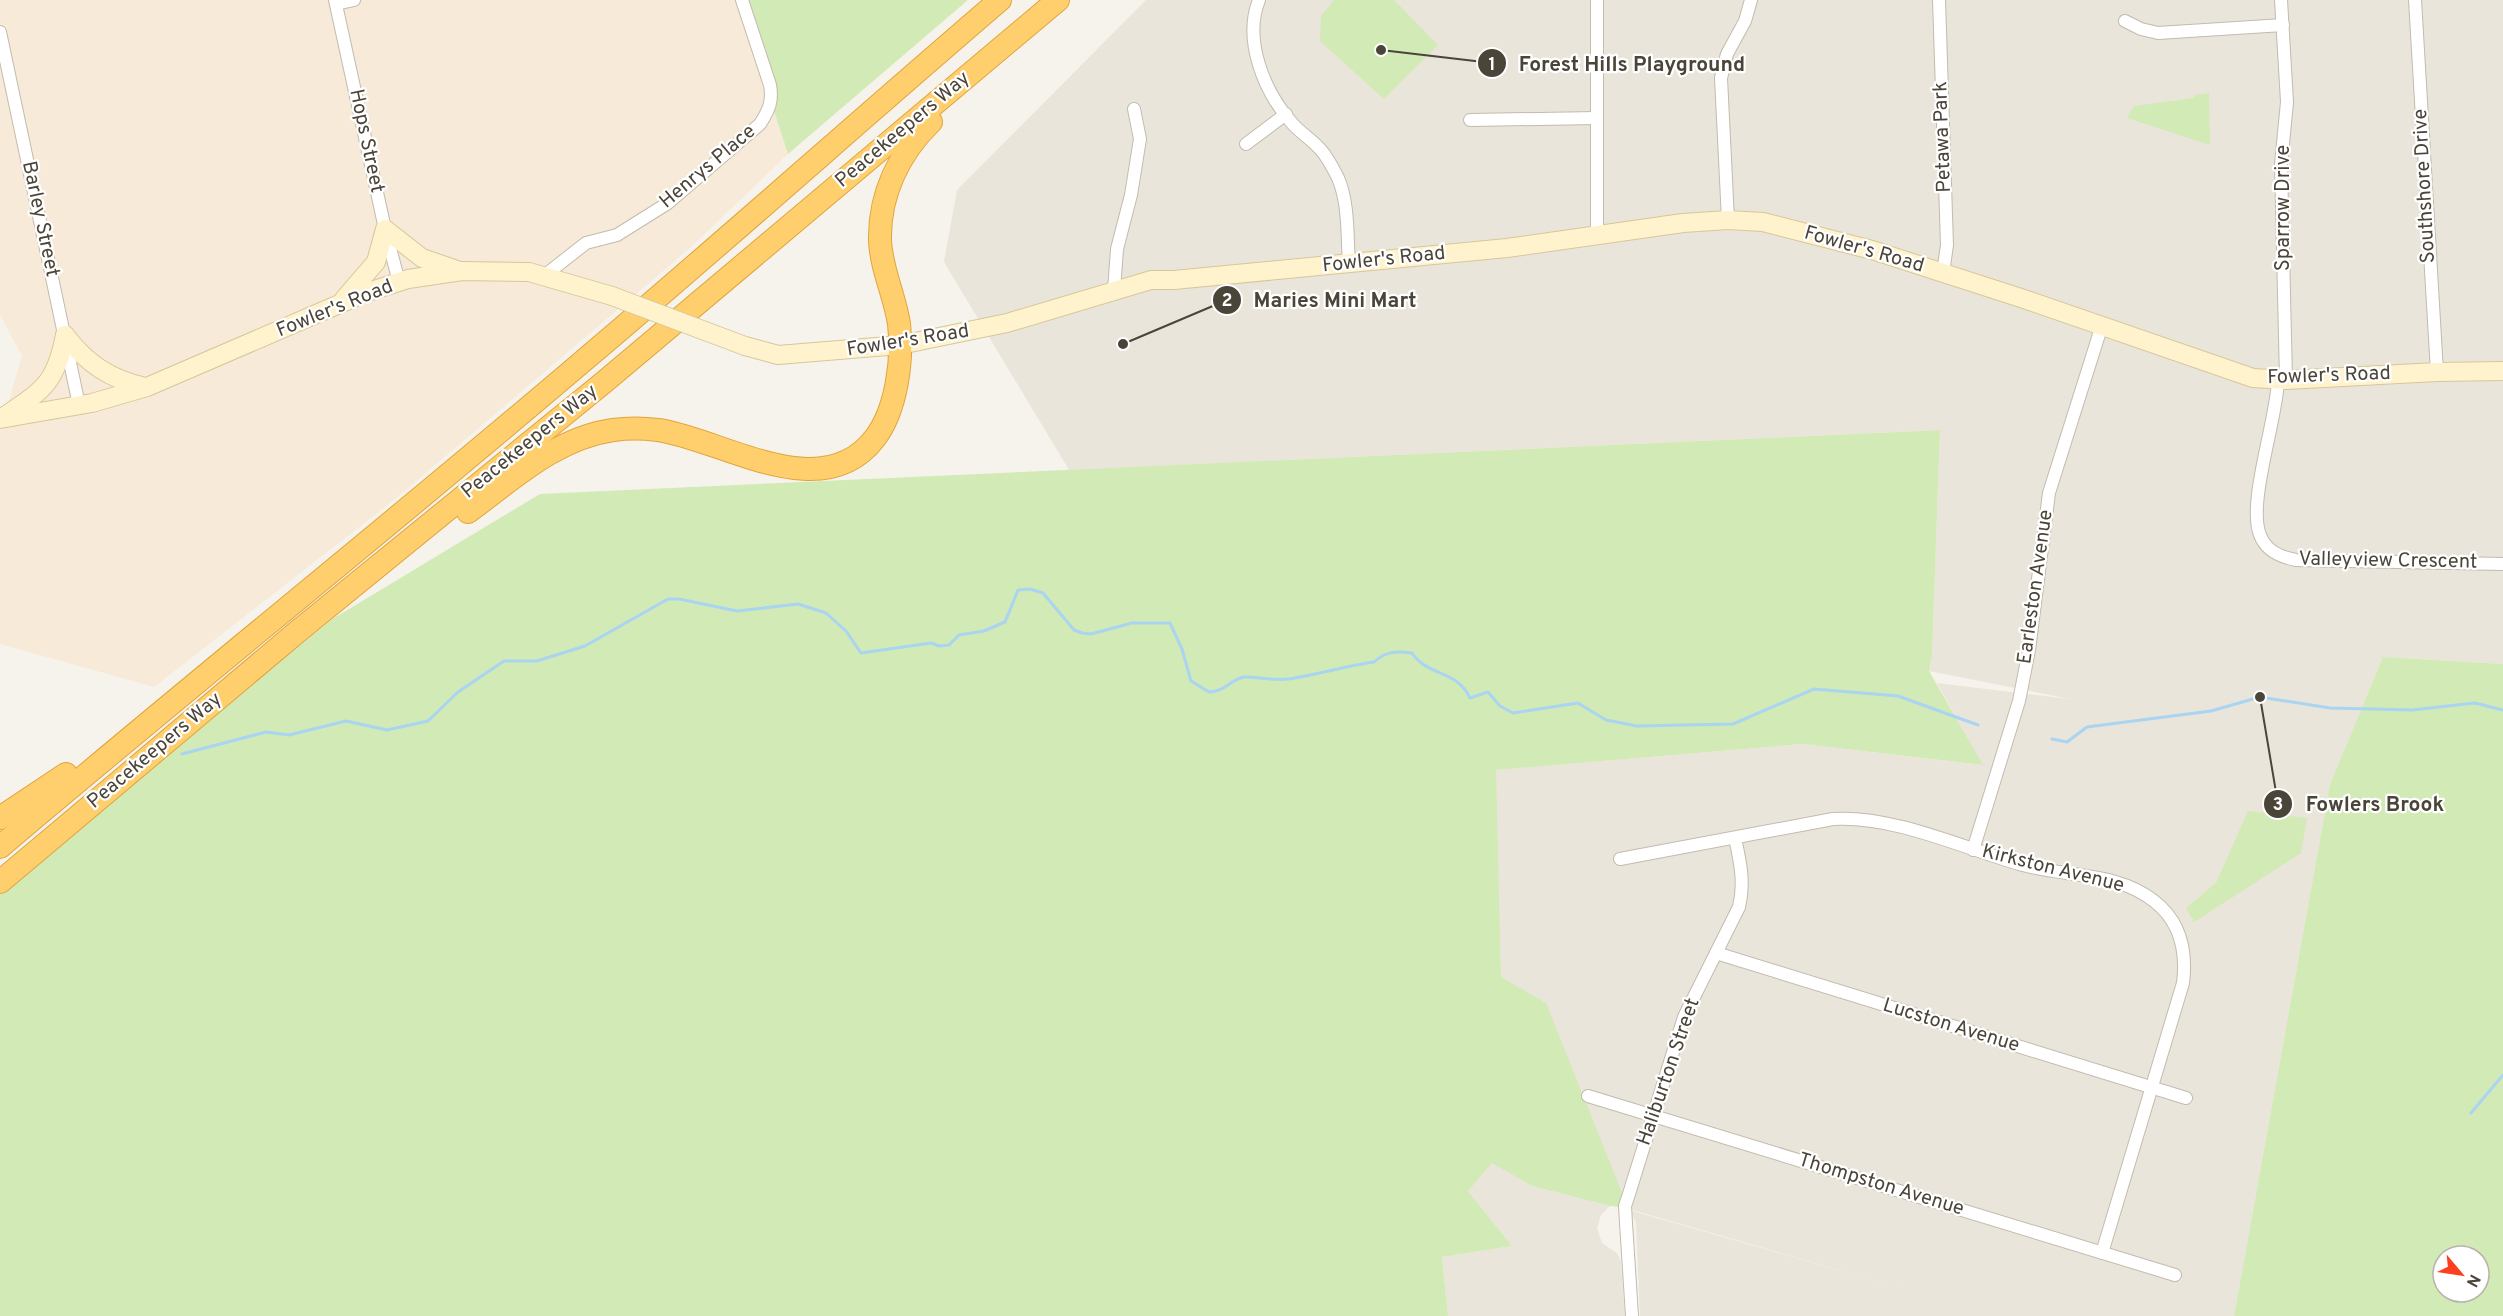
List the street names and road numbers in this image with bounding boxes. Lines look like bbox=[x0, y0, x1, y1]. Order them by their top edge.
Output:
street label: Peacekeepers Way bbox=[830, 66, 976, 194]
street label: Petawa Park bbox=[1928, 81, 1958, 193]
street label: Hops Street bbox=[342, 87, 390, 195]
street label: Southshore Drive bbox=[2408, 108, 2442, 264]
street label: Henrys Place bbox=[654, 119, 762, 215]
street label: Sparrow Drive bbox=[2271, 145, 2297, 271]
street label: Barley Street bbox=[15, 159, 65, 279]
street label: Fowler's Road bbox=[1801, 220, 1927, 280]
street label: Fowler's Road bbox=[1321, 241, 1447, 279]
street label: Fowler's Road bbox=[273, 274, 397, 344]
street label: Fowler's Road bbox=[845, 318, 971, 364]
street label: Fowler's Road bbox=[2267, 361, 2391, 391]
street label: Peacekeepers Way bbox=[456, 379, 604, 505]
street label: Earleston Avenue bbox=[2012, 508, 2060, 666]
street label: Valleyview Crescent bbox=[2298, 546, 2478, 576]
street label: Peacekeepers Way bbox=[82, 687, 228, 815]
street label: Kirkston Avenue bbox=[1979, 839, 2127, 899]
street label: Lucston Avenue bbox=[1879, 993, 2023, 1059]
street label: Haliburton Street bbox=[1632, 995, 1706, 1149]
street label: Thompston Avenue bbox=[1795, 1147, 1967, 1223]

